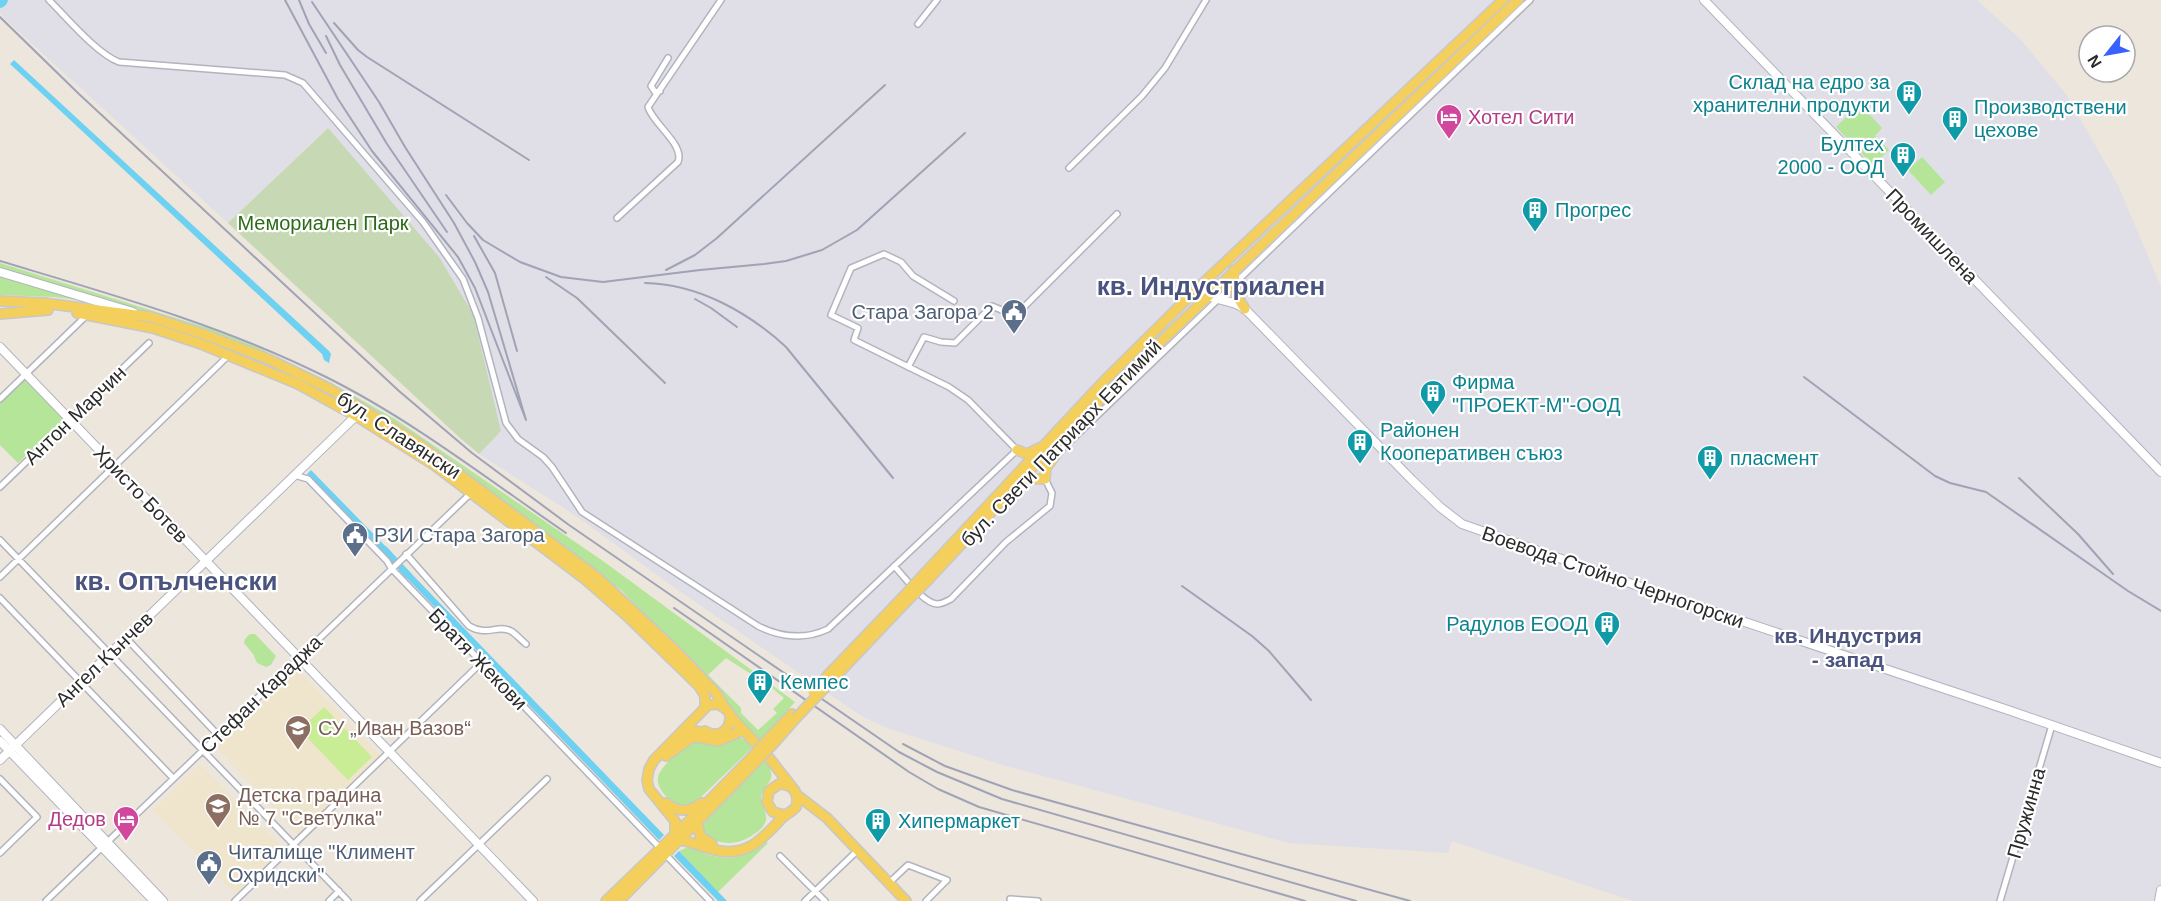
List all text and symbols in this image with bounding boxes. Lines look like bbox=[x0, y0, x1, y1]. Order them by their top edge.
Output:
north arrow bbox=[2077, 24, 2137, 84]
text: N bbox=[2084, 52, 2105, 71]
place label: Склад на едро за хранителни продукти bbox=[1693, 71, 1891, 116]
building icon: Склад на едро за хранителни продукти bbox=[1894, 78, 1924, 116]
place label: Производствени цехове bbox=[1974, 96, 2127, 141]
hotel icon: Хотел Сити bbox=[1434, 102, 1464, 140]
building icon: Производствени цехове bbox=[1940, 104, 1970, 142]
place label: Хотел Сити bbox=[1468, 106, 1574, 128]
place label: Бултех 2000 - ООД bbox=[1778, 133, 1884, 178]
building icon: Бултех 2000 - ООД bbox=[1888, 140, 1918, 178]
street label: Промишлена bbox=[1882, 184, 1983, 288]
building icon: Прогрес bbox=[1520, 195, 1550, 233]
place label: Прогрес bbox=[1555, 199, 1631, 221]
park label: Мемориален Парк bbox=[237, 212, 409, 234]
district label: кв. Индустриален bbox=[1097, 271, 1325, 301]
public building icon: Стара Загора 2 bbox=[999, 297, 1029, 335]
place label: Стара Загора 2 bbox=[852, 301, 994, 323]
street label: бул. Свети Патриарх Евтимий bbox=[956, 335, 1166, 551]
street label: Антон Марчин bbox=[20, 361, 130, 469]
place label: Фирма "ПРОЕКТ-М"-ООД bbox=[1452, 371, 1621, 416]
building icon: Фирма "ПРОЕКТ-М"-ООД bbox=[1418, 378, 1448, 416]
street label: бул. Славянски bbox=[333, 387, 465, 483]
place label: Районен Кооперативен съюз bbox=[1380, 419, 1563, 464]
building icon: Районен Кооперативен съюз bbox=[1345, 427, 1375, 465]
street label: Христо Ботев bbox=[89, 441, 193, 547]
building icon: пласмент bbox=[1695, 443, 1725, 481]
place label: пласмент bbox=[1730, 447, 1819, 469]
public building icon: РЗИ Стара Загора bbox=[340, 520, 370, 558]
street label: Воевода Стойно Черногорски bbox=[1479, 522, 1747, 632]
place label: РЗИ Стара Загора bbox=[374, 524, 546, 546]
district label: кв. Опълченски bbox=[75, 566, 277, 596]
street label: Братя Жекови bbox=[424, 604, 532, 714]
street label: Ангел Кънчев bbox=[51, 607, 157, 711]
building icon: Радулов ЕООД bbox=[1592, 609, 1622, 647]
place label: Радулов ЕООД bbox=[1446, 613, 1588, 635]
district label: кв. Индустрия - запад bbox=[1774, 624, 1922, 671]
street label: Стефан Караджа bbox=[196, 630, 327, 757]
building icon: Кемпес bbox=[745, 667, 775, 705]
place label: Кемпес bbox=[780, 671, 848, 693]
school or university icon: СУ „Иван Вазов“ bbox=[283, 713, 313, 751]
place label: СУ „Иван Вазов“ bbox=[318, 717, 471, 739]
street label: Пружинна bbox=[2003, 764, 2050, 861]
place label: Детска градина № 7 "Светулка" bbox=[238, 784, 382, 829]
school or university icon: Детска градина № 7 "Светулка" bbox=[203, 791, 233, 829]
hotel icon: Дедов bbox=[111, 804, 141, 842]
building icon: Хипермаркет bbox=[863, 806, 893, 844]
place label: Дедов bbox=[48, 808, 106, 830]
place label: Хипермаркет bbox=[898, 810, 1020, 832]
place label: Читалище "Климент Охридски" bbox=[228, 841, 415, 886]
public building icon: Читалище "Климент Охридски" bbox=[194, 848, 224, 886]

